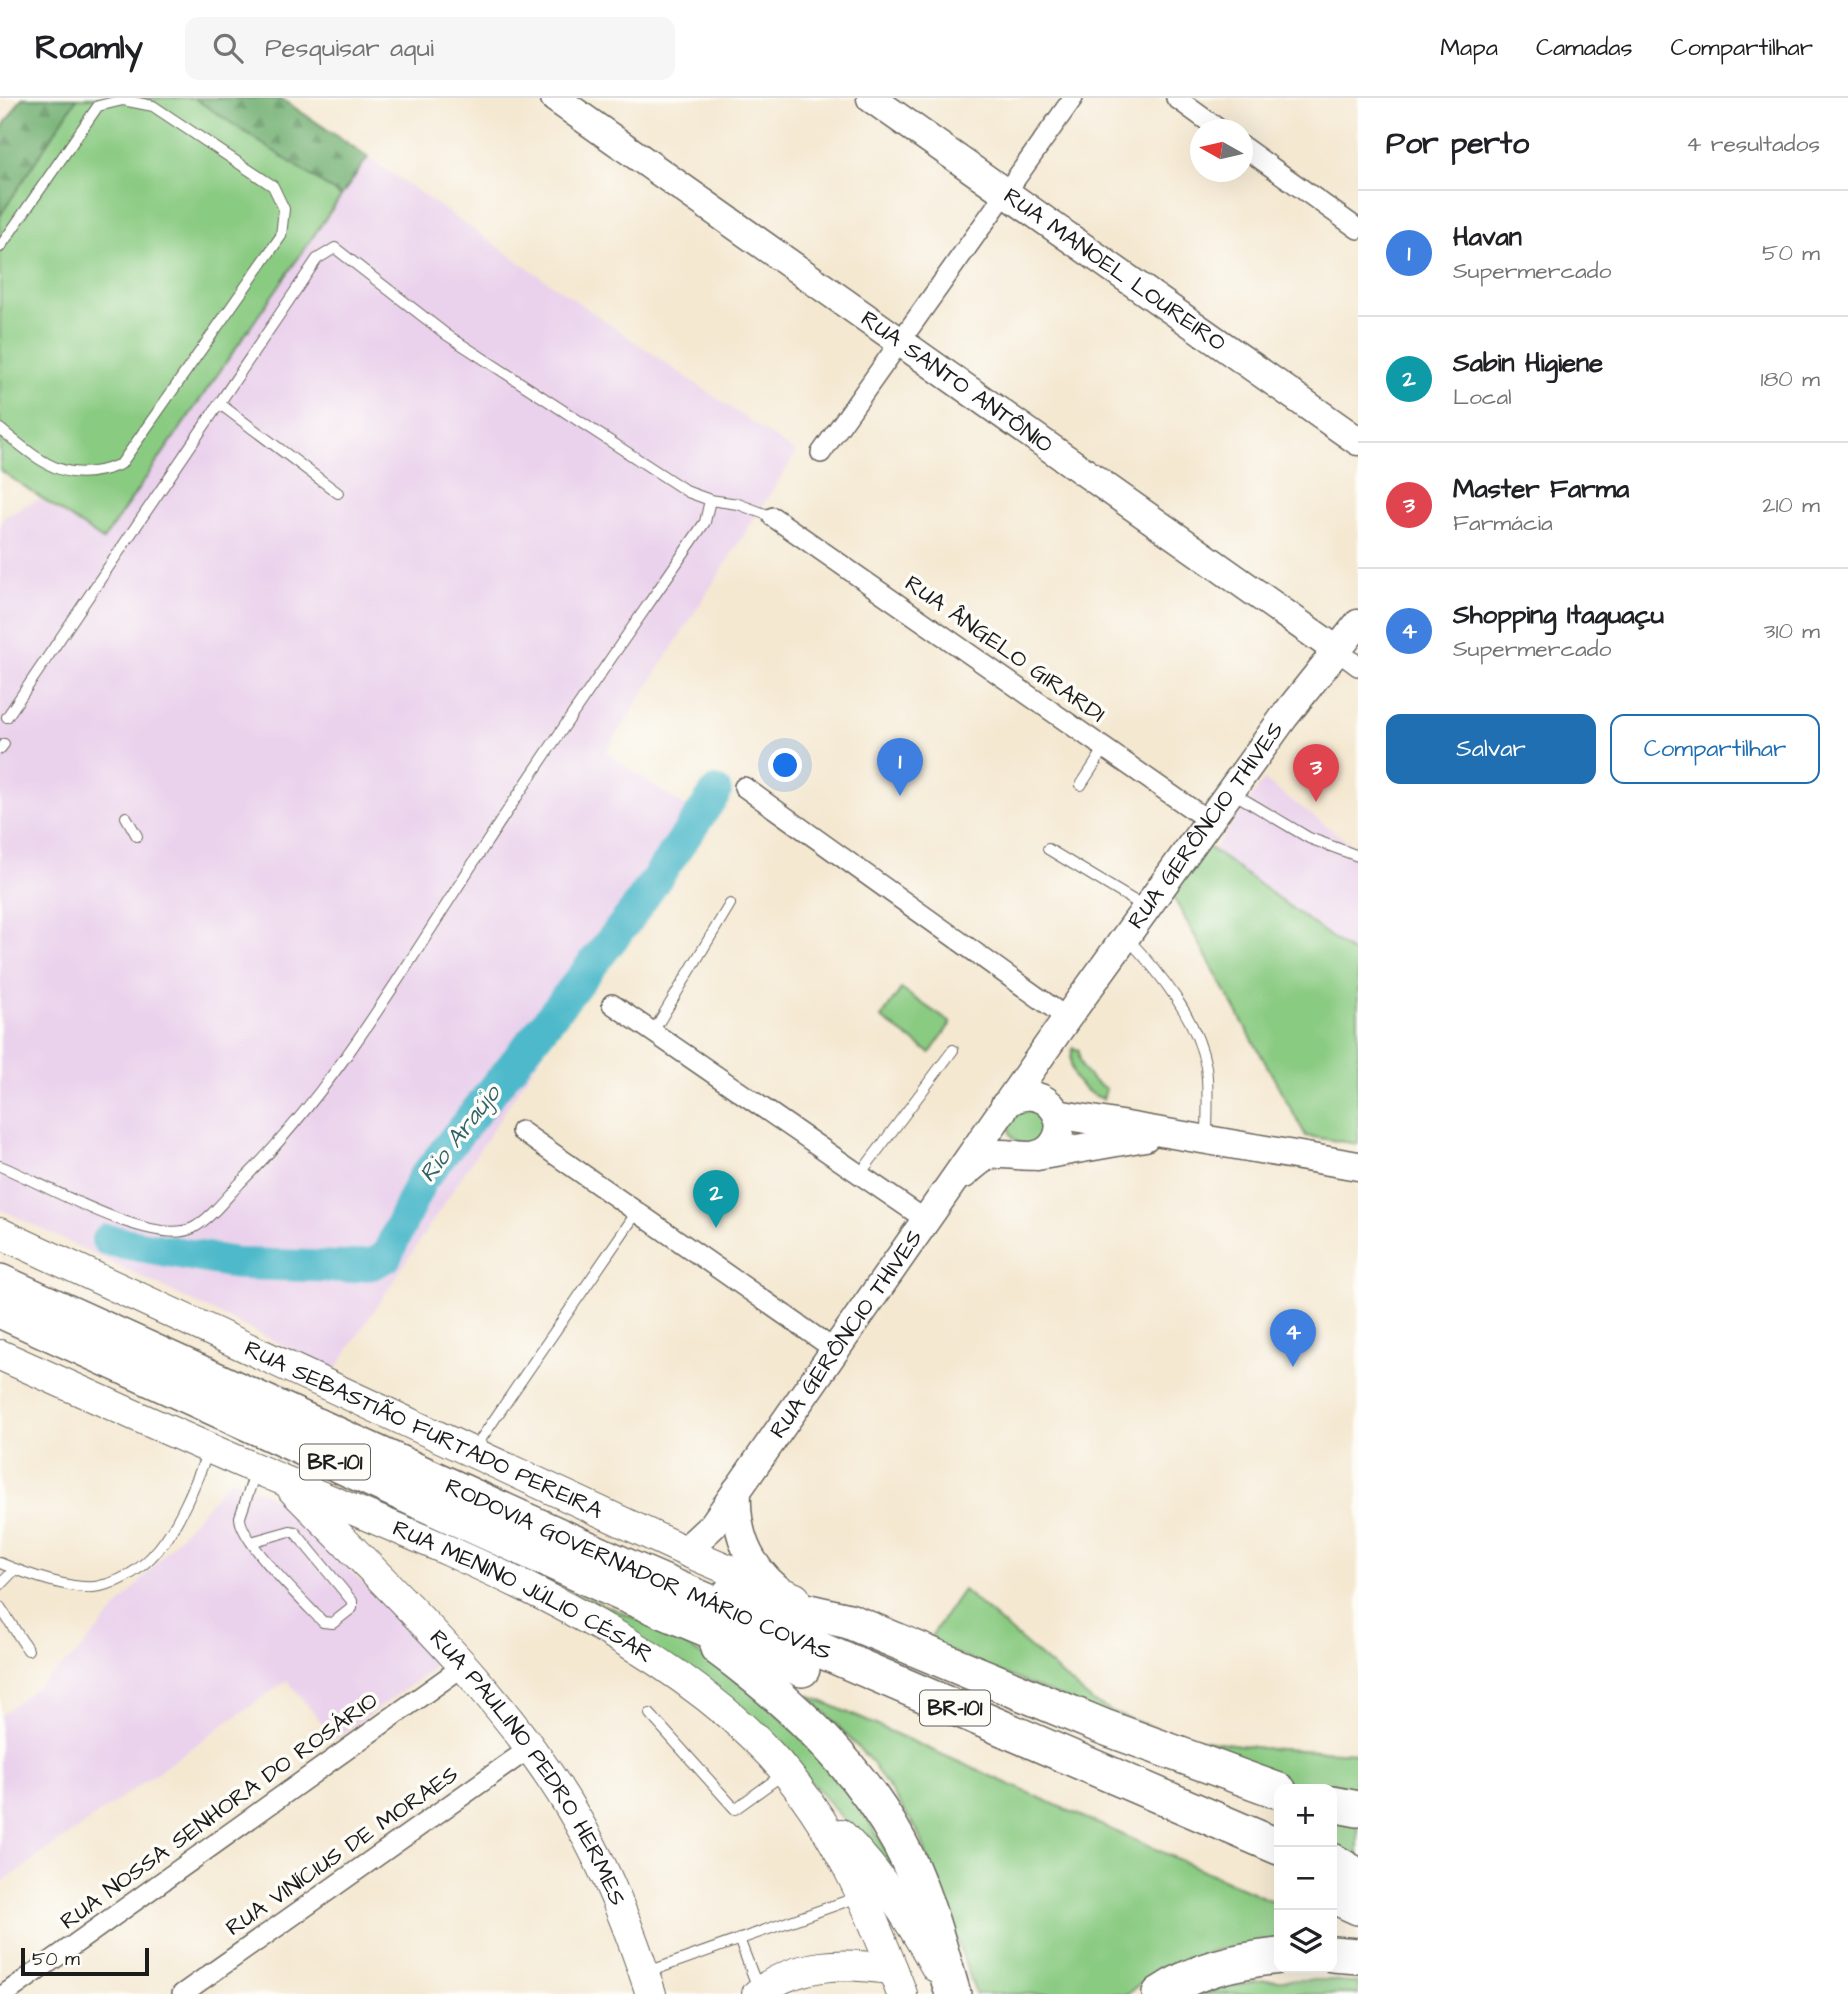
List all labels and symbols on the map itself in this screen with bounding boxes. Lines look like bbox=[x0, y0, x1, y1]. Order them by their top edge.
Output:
north arrow bbox=[1190, 119, 1253, 182]
street label: RUA MANOEL LOUREIRO bbox=[997, 180, 1232, 359]
street label: RUA SANTO ANTÔNIO bbox=[854, 303, 1059, 461]
street label: RUA ÂNGELO GIRARDI bbox=[898, 568, 1112, 730]
street label: RUA GERÔNCIO THIVES bbox=[1120, 715, 1292, 935]
pin: 1 bbox=[877, 738, 923, 796]
pin: 3 bbox=[1293, 744, 1339, 802]
your location bbox=[768, 748, 802, 782]
water label: Rio Araújo bbox=[411, 1077, 510, 1190]
pin: 2 bbox=[693, 1170, 739, 1228]
street label: RUA GERÔNCIO THIVES bbox=[762, 1223, 931, 1445]
pin: 4 bbox=[1270, 1309, 1316, 1367]
street label: RUA SEBASTIÃO FURTADO PEREIRA bbox=[239, 1333, 608, 1527]
road number: BR-101 bbox=[300, 1444, 370, 1480]
street label: RODOVIA GOVERNADOR MÁRIO COVAS bbox=[440, 1470, 836, 1669]
street label: RUA MENINO JÚLIO CÉSAR bbox=[388, 1512, 659, 1670]
street label: RUA PAULINO PEDRO HERMES bbox=[422, 1623, 633, 1911]
street label: RUA NOSSA SENHORA DO ROSÁRIO bbox=[54, 1685, 384, 1937]
road number: BR-101 bbox=[920, 1690, 990, 1726]
street label: RUA VINÍCIUS DE MORAES bbox=[219, 1758, 465, 1944]
scale bar bbox=[21, 1945, 149, 1977]

